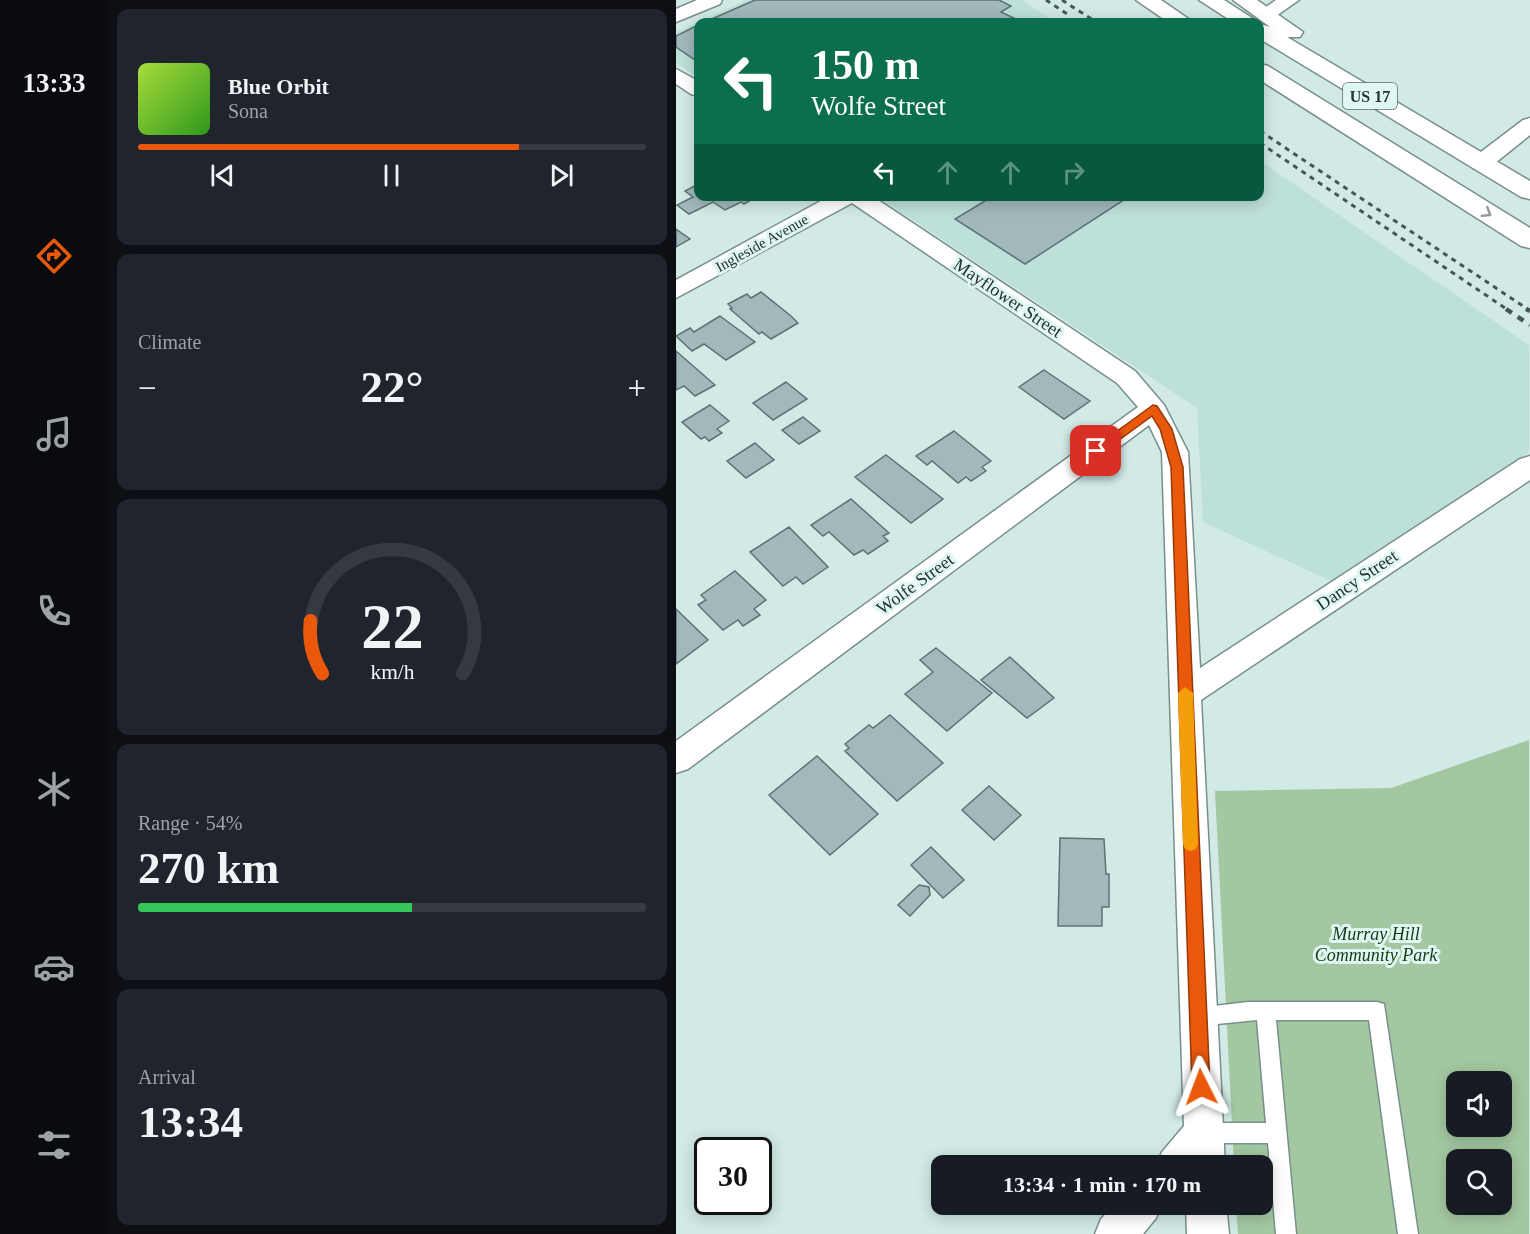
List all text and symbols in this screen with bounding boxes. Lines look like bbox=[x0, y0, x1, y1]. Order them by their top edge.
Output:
icon: left bbox=[712, 42, 790, 120]
text: 150 m bbox=[811, 42, 920, 88]
text: 13:33 bbox=[23, 68, 86, 98]
text: Blue Orbit bbox=[228, 74, 329, 99]
road number: US 17 bbox=[1343, 83, 1397, 109]
text: Wolfe Street bbox=[811, 91, 946, 121]
text: Sona bbox=[228, 100, 268, 122]
icon: left bbox=[868, 156, 901, 189]
icon: ahead bbox=[931, 156, 964, 189]
icon: ahead bbox=[994, 156, 1027, 189]
icon: right bbox=[1057, 156, 1090, 189]
icon: previous bbox=[206, 159, 239, 192]
icon: pause bbox=[375, 159, 408, 192]
icon: next bbox=[545, 159, 578, 192]
one-way arrow bbox=[1480, 205, 1491, 216]
street label: Ingleside Avenue bbox=[713, 211, 811, 275]
icon: directions bbox=[33, 235, 75, 277]
street label: Mayflower Street bbox=[950, 254, 1066, 342]
text: Climate bbox=[138, 331, 201, 353]
text: 22° bbox=[361, 362, 424, 412]
text: − bbox=[138, 370, 157, 406]
text: + bbox=[627, 370, 646, 406]
icon: music bbox=[33, 413, 75, 455]
pin bbox=[1070, 425, 1121, 476]
icon: arrive bbox=[1079, 434, 1112, 467]
street label: Dancy Street bbox=[1313, 546, 1401, 614]
street label: Wolfe Street bbox=[873, 549, 957, 619]
icon: phone bbox=[33, 590, 75, 632]
text: 22 bbox=[361, 592, 423, 661]
text: km/h bbox=[370, 660, 414, 684]
icon: climate bbox=[33, 768, 75, 810]
text: Range · 54% bbox=[138, 812, 242, 834]
text: 270 km bbox=[138, 843, 279, 893]
park label: Murray Hill Community Park bbox=[1315, 924, 1438, 965]
icon: car bbox=[33, 946, 75, 988]
position arrow bbox=[1169, 1055, 1233, 1119]
text: Arrival bbox=[138, 1066, 196, 1088]
map controls bbox=[1446, 1071, 1512, 1215]
button: sound bbox=[1446, 1071, 1512, 1137]
text: 13:34 bbox=[138, 1097, 243, 1147]
icon: filters bbox=[33, 1124, 75, 1166]
speed limit sign: 30 bbox=[694, 1137, 772, 1215]
button: search bbox=[1446, 1149, 1512, 1215]
text: 13:34 · 1 min · 170 m bbox=[1003, 1172, 1201, 1197]

